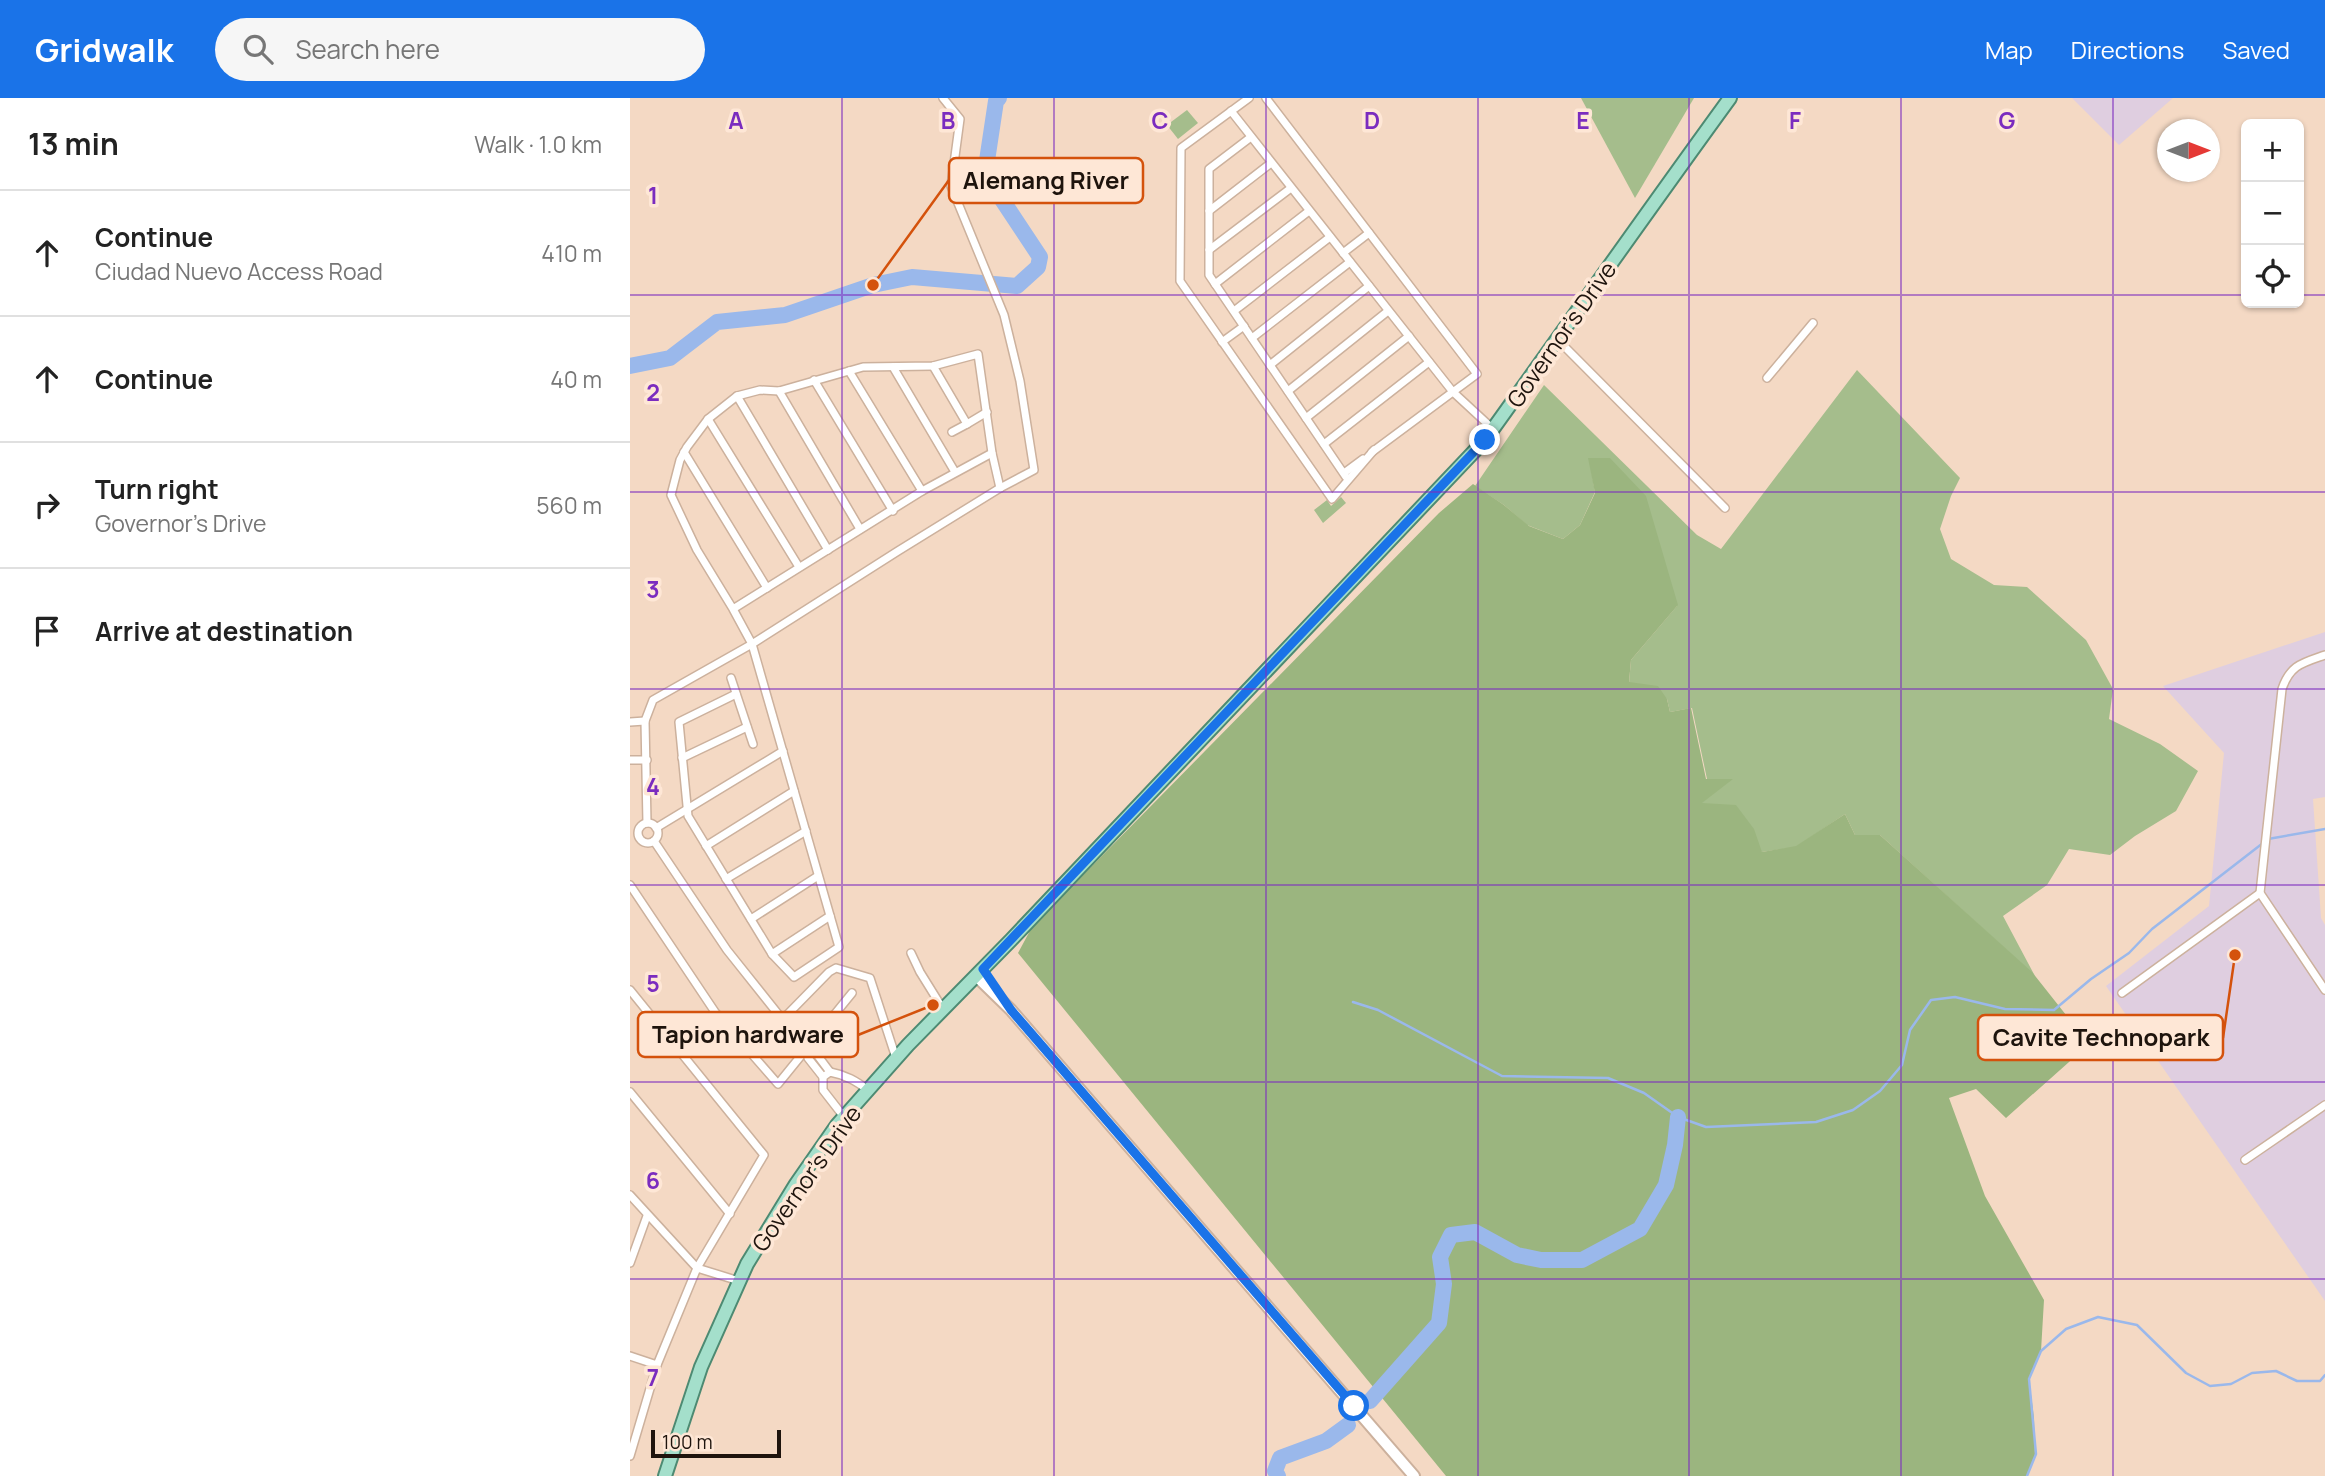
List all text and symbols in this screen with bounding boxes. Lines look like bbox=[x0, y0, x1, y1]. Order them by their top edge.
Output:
search box bbox=[215, 18, 705, 81]
text: Gridwalk bbox=[35, 27, 173, 72]
icon: search bbox=[239, 30, 277, 68]
text: Search here bbox=[295, 31, 440, 67]
text: Map bbox=[1985, 33, 2033, 66]
text: Directions bbox=[2071, 33, 2184, 66]
text: Saved bbox=[2222, 33, 2290, 66]
text: A bbox=[728, 104, 744, 136]
text: B bbox=[941, 104, 955, 136]
text: C bbox=[1152, 104, 1169, 136]
text: D bbox=[1364, 104, 1380, 136]
text: E bbox=[1576, 104, 1590, 136]
text: F bbox=[1789, 104, 1801, 136]
text: G bbox=[1999, 104, 2016, 136]
north arrow bbox=[2157, 119, 2220, 182]
map controls bbox=[2241, 119, 2304, 308]
button: + bbox=[2241, 119, 2304, 182]
text: 13 min bbox=[28, 123, 119, 164]
text: Walk · 1.0 km bbox=[474, 128, 602, 160]
callout: Alemang River bbox=[949, 158, 1143, 203]
text: Alemang River bbox=[963, 163, 1129, 196]
text: 1 bbox=[648, 179, 658, 211]
button: − bbox=[2241, 182, 2304, 245]
text: Continue bbox=[95, 219, 213, 255]
icon: ahead bbox=[28, 234, 66, 272]
text: 410 m bbox=[541, 237, 602, 269]
button: locate bbox=[2241, 245, 2304, 308]
text: Ciudad Nuevo Access Road bbox=[95, 255, 383, 287]
street label: Governor's Drive bbox=[1499, 255, 1623, 413]
icon: ahead bbox=[28, 360, 66, 398]
text: Continue bbox=[95, 361, 213, 397]
text: 40 m bbox=[550, 363, 602, 395]
text: 2 bbox=[646, 376, 660, 408]
route end bbox=[1469, 424, 1500, 455]
text: Turn right bbox=[95, 471, 219, 507]
icon: right bbox=[28, 486, 66, 524]
text: 560 m bbox=[536, 489, 602, 521]
text: Governor's Drive bbox=[95, 507, 267, 539]
text: 3 bbox=[646, 573, 660, 605]
icon: arrive bbox=[28, 612, 66, 650]
text: Arrive at destination bbox=[95, 613, 353, 649]
text: 4 bbox=[646, 770, 660, 802]
text: 5 bbox=[646, 967, 660, 999]
callout: Tapion hardware bbox=[638, 1012, 858, 1057]
callout: Cavite Technopark bbox=[1978, 1015, 2223, 1060]
text: Tapion hardware bbox=[652, 1017, 844, 1050]
text: Cavite Technopark bbox=[1993, 1020, 2210, 1053]
street label: Governor's Drive bbox=[744, 1099, 868, 1257]
text: 6 bbox=[646, 1164, 660, 1196]
text: 7 bbox=[647, 1361, 659, 1393]
route start bbox=[1338, 1390, 1369, 1421]
scale bar bbox=[651, 1427, 780, 1459]
text: 100 m bbox=[662, 1429, 713, 1455]

